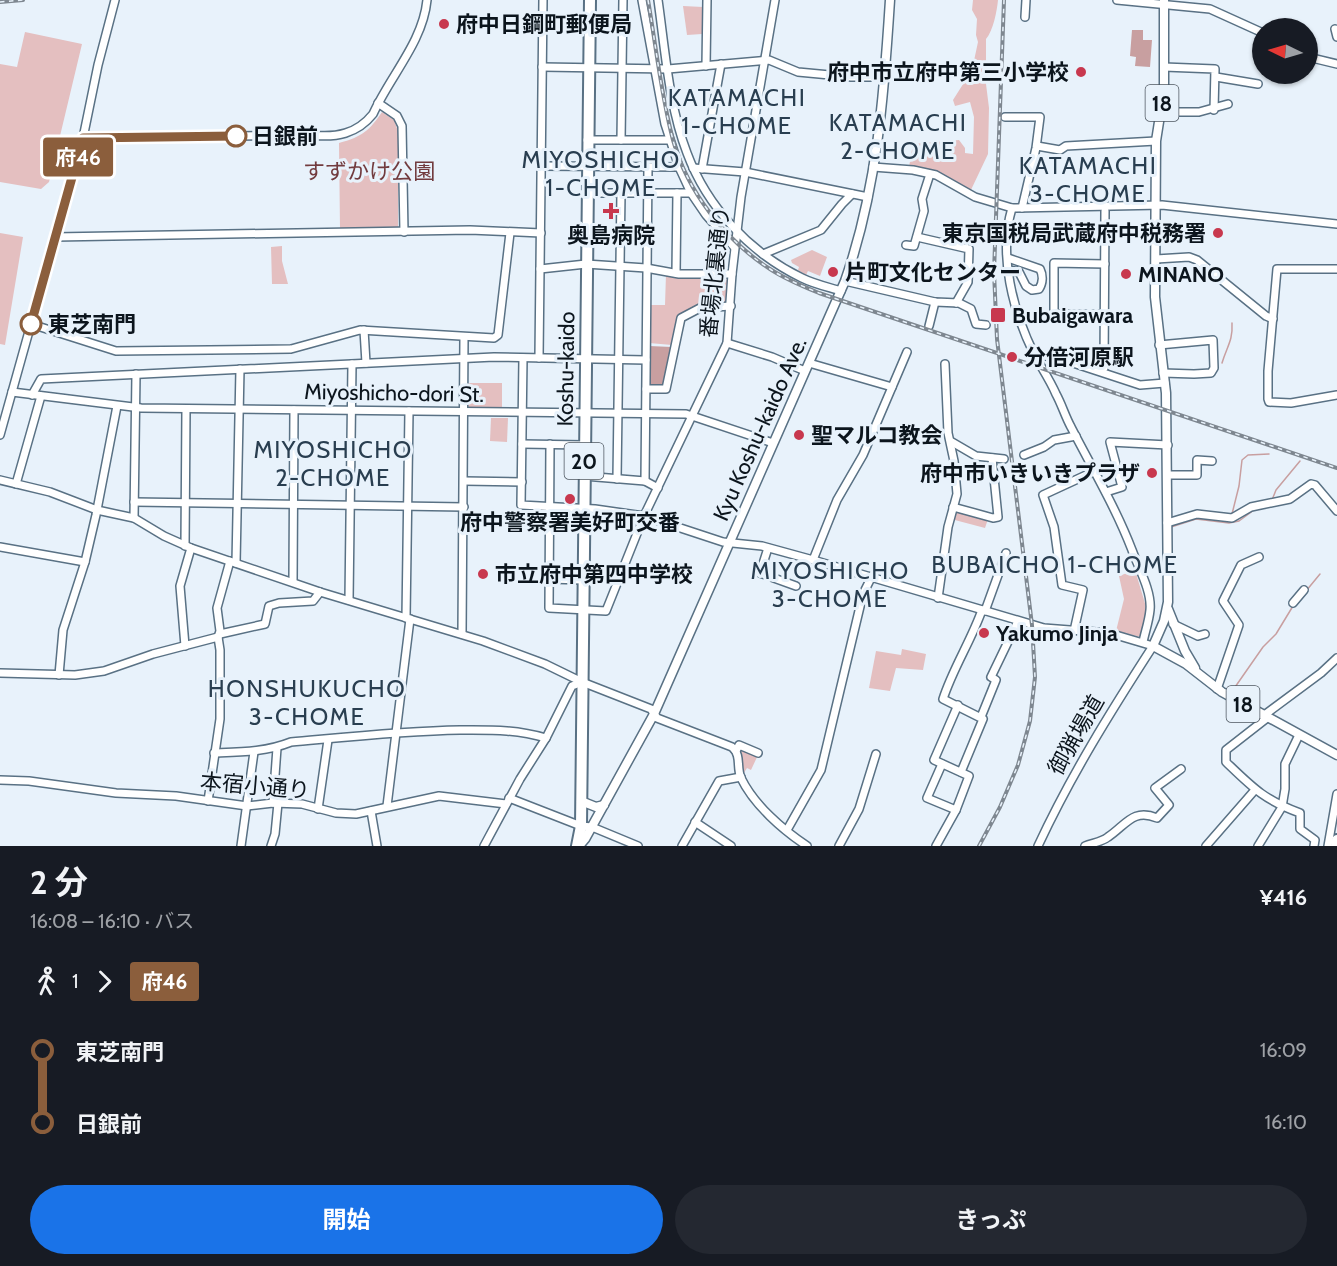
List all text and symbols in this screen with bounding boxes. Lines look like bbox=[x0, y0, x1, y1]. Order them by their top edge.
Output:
place label: 府中日鋼町郵便局 bbox=[456, 11, 632, 38]
marker: 府中日鋼町郵便局 bbox=[437, 17, 451, 31]
north arrow bbox=[1252, 18, 1318, 84]
map controls bbox=[1252, 18, 1318, 84]
place label: 府中市立府中第三小学校 bbox=[827, 59, 1069, 86]
marker: 府中市立府中第三小学校 bbox=[1074, 65, 1088, 79]
district label: KATAMACHI 1-CHOME bbox=[668, 83, 806, 140]
road number: 18 bbox=[1146, 85, 1178, 121]
district label: KATAMACHI 2-CHOME bbox=[829, 108, 967, 165]
place label: 日銀前 bbox=[252, 123, 318, 150]
marker: 日銀前 bbox=[225, 125, 247, 147]
line badge: 府46 bbox=[44, 138, 112, 176]
text: 府46 bbox=[55, 145, 101, 170]
district label: MIYOSHICHO 1-CHOME bbox=[521, 145, 681, 202]
district label: KATAMACHI 3-CHOME bbox=[1019, 151, 1157, 208]
park label: すずかけ公園 bbox=[303, 158, 435, 185]
marker: 奥島病院 bbox=[602, 202, 620, 220]
street label: 番場北裏通り bbox=[695, 205, 735, 339]
place label: 東京国税局武蔵府中税務署 bbox=[942, 220, 1206, 247]
place label: 奥島病院 bbox=[567, 222, 655, 249]
marker: 東京国税局武蔵府中税務署 bbox=[1211, 226, 1225, 240]
place label: 片町文化センター bbox=[845, 259, 1021, 286]
place label: MINANO bbox=[1138, 261, 1224, 288]
marker: 片町文化センター bbox=[826, 265, 840, 279]
marker: MINANO bbox=[1119, 267, 1133, 281]
place label: Bubaigawara bbox=[1012, 302, 1133, 329]
marker: Bubaigawara bbox=[989, 306, 1007, 324]
place label: 東芝南門 bbox=[48, 311, 136, 338]
street label: Koshu-kaido bbox=[551, 311, 581, 427]
marker: 東芝南門 bbox=[20, 313, 42, 335]
street label: Kyu Koshu-kaido Ave. bbox=[707, 333, 813, 525]
place label: 分倍河原駅 bbox=[1024, 344, 1134, 371]
marker: 分倍河原駅 bbox=[1005, 350, 1019, 364]
street label: Miyoshicho-dori St. bbox=[304, 378, 484, 408]
place label: 聖マルコ教会 bbox=[811, 422, 943, 449]
marker: 聖マルコ教会 bbox=[792, 428, 806, 442]
district label: MIYOSHICHO 2-CHOME bbox=[253, 435, 413, 492]
road number: 20 bbox=[564, 443, 604, 479]
place label: 府中市いきいきプラザ bbox=[920, 460, 1140, 487]
marker: 府中市いきいきプラザ bbox=[1145, 466, 1159, 480]
marker: 府中警察署美好町交番 bbox=[563, 492, 577, 506]
place label: 府中警察署美好町交番 bbox=[460, 509, 680, 536]
district label: BUBAICHO 1-CHOME bbox=[931, 550, 1179, 579]
district label: MIYOSHICHO 3-CHOME bbox=[750, 556, 910, 613]
place label: 市立府中第四中学校 bbox=[495, 561, 693, 588]
marker: 市立府中第四中学校 bbox=[476, 567, 490, 581]
place label: Yakumo Jinja bbox=[995, 620, 1118, 647]
marker: Yakumo Jinja bbox=[977, 626, 991, 640]
district label: HONSHUKUCHO 3-CHOME bbox=[208, 674, 406, 731]
road number: 18 bbox=[1226, 686, 1260, 722]
street label: 御猟場道 bbox=[1042, 690, 1110, 780]
street label: 本宿小通り bbox=[199, 768, 311, 804]
text: 2 分 bbox=[30, 862, 88, 902]
text: ¥416 bbox=[1260, 884, 1307, 911]
text: 16:08 – 16:10 · バス bbox=[30, 909, 194, 933]
icon: walk bbox=[30, 965, 63, 998]
icon: forward bbox=[88, 965, 121, 998]
text: 1 bbox=[72, 969, 79, 993]
text: 府46 bbox=[142, 969, 187, 994]
text: 16:09 bbox=[1260, 1038, 1307, 1062]
text: 東芝南門 bbox=[76, 1039, 164, 1066]
text: 16:10 bbox=[1264, 1110, 1307, 1134]
text: 日銀前 bbox=[76, 1111, 142, 1138]
button: 開始 bbox=[30, 1185, 663, 1254]
button: きっぷ bbox=[675, 1185, 1307, 1254]

